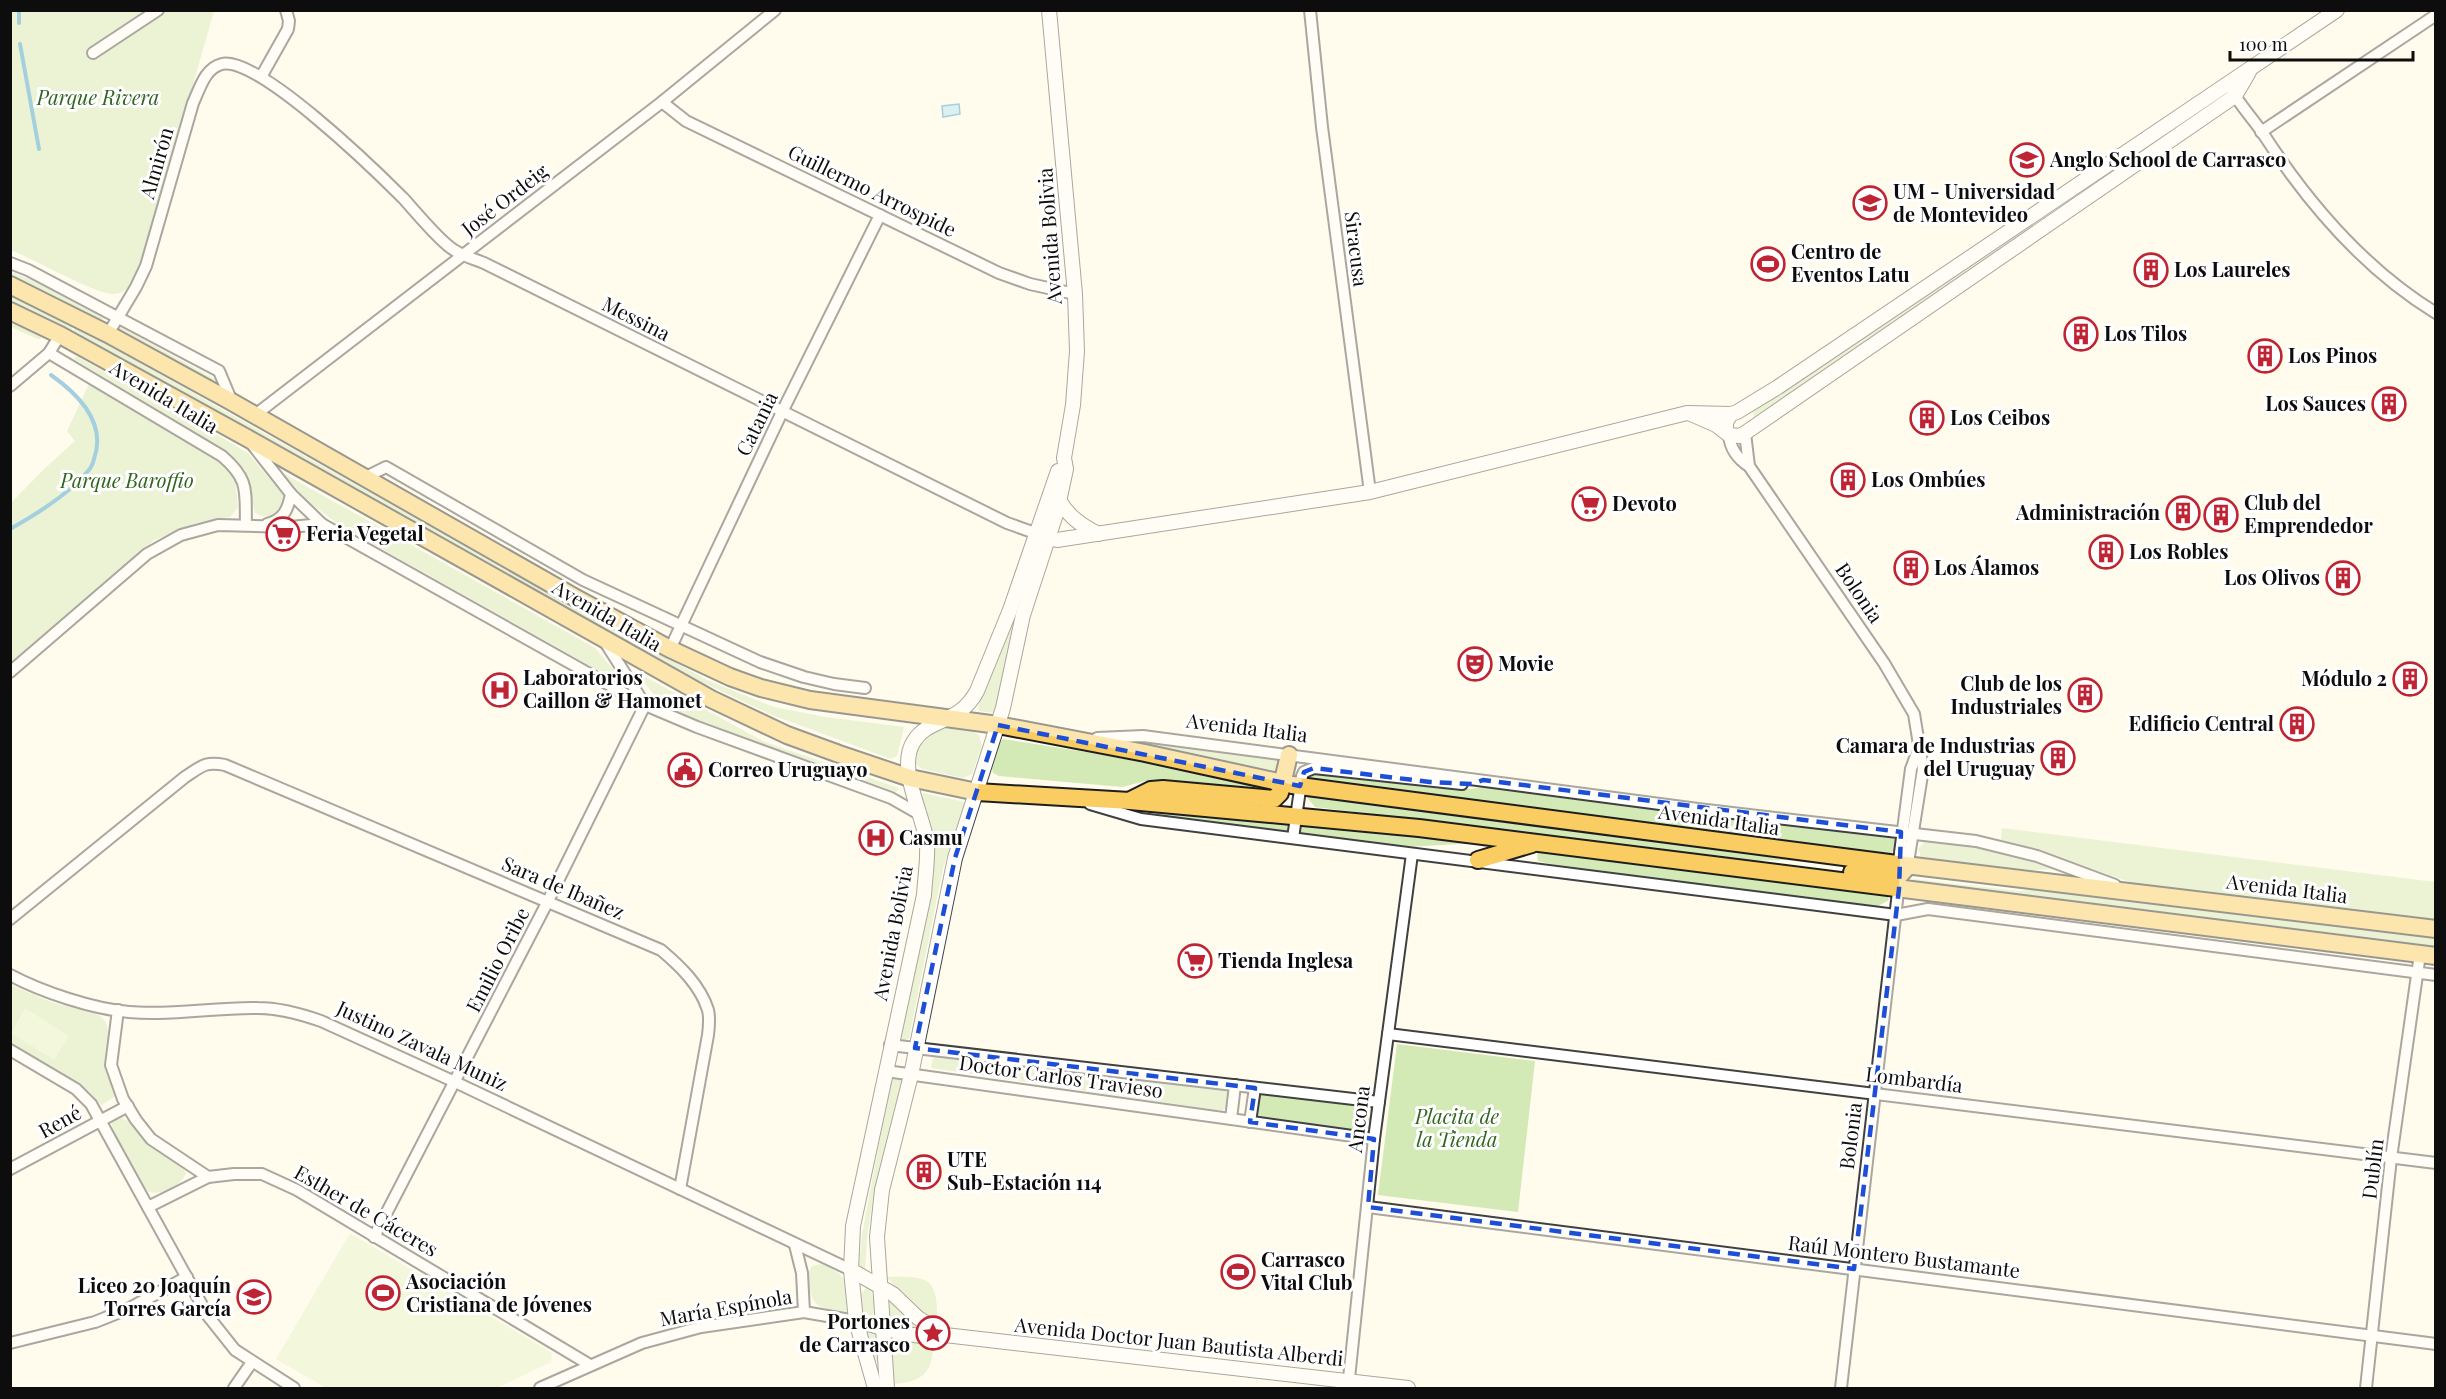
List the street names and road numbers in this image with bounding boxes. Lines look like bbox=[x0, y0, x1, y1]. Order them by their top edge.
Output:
street label: Almirón bbox=[132, 124, 179, 203]
street label: Guillermo Arrospide bbox=[784, 137, 961, 242]
street label: José Ordeig bbox=[455, 156, 553, 242]
street label: Avenida Bolivia bbox=[1030, 167, 1067, 306]
street label: Siracusa bbox=[1339, 210, 1376, 288]
street label: Messina bbox=[598, 289, 675, 346]
street label: Avenida Italia bbox=[105, 352, 224, 439]
street label: Catania bbox=[728, 387, 783, 460]
street label: Bolonia bbox=[1830, 557, 1890, 628]
street label: Avenida Italia bbox=[547, 572, 667, 657]
street label: Avenida Italia bbox=[1184, 706, 1309, 747]
street label: Avenida Italia bbox=[1656, 797, 1781, 840]
street label: Sara de Ibañez bbox=[498, 849, 629, 925]
street label: Avenida Bolivia bbox=[865, 863, 918, 1003]
street label: Avenida Italia bbox=[2224, 867, 2349, 908]
street label: Emilio Oribe bbox=[459, 902, 535, 1016]
street label: Justino Zavala Muniz bbox=[332, 993, 512, 1096]
street label: Doctor Carlos Travieso bbox=[958, 1048, 1165, 1103]
street label: Lombardía bbox=[1864, 1059, 1964, 1098]
street label: Ancona bbox=[1340, 1084, 1375, 1155]
street label: René bbox=[33, 1098, 86, 1143]
street label: Bolonia bbox=[1832, 1101, 1867, 1171]
street label: Dublín bbox=[2354, 1137, 2389, 1201]
street label: Esther de Cáceres bbox=[290, 1158, 443, 1262]
street label: Raúl Montero Bustamante bbox=[1787, 1228, 2022, 1283]
street label: María Espínola bbox=[658, 1282, 794, 1331]
street label: Avenida Doctor Juan Bautista Alberdi bbox=[1012, 1310, 1345, 1371]

